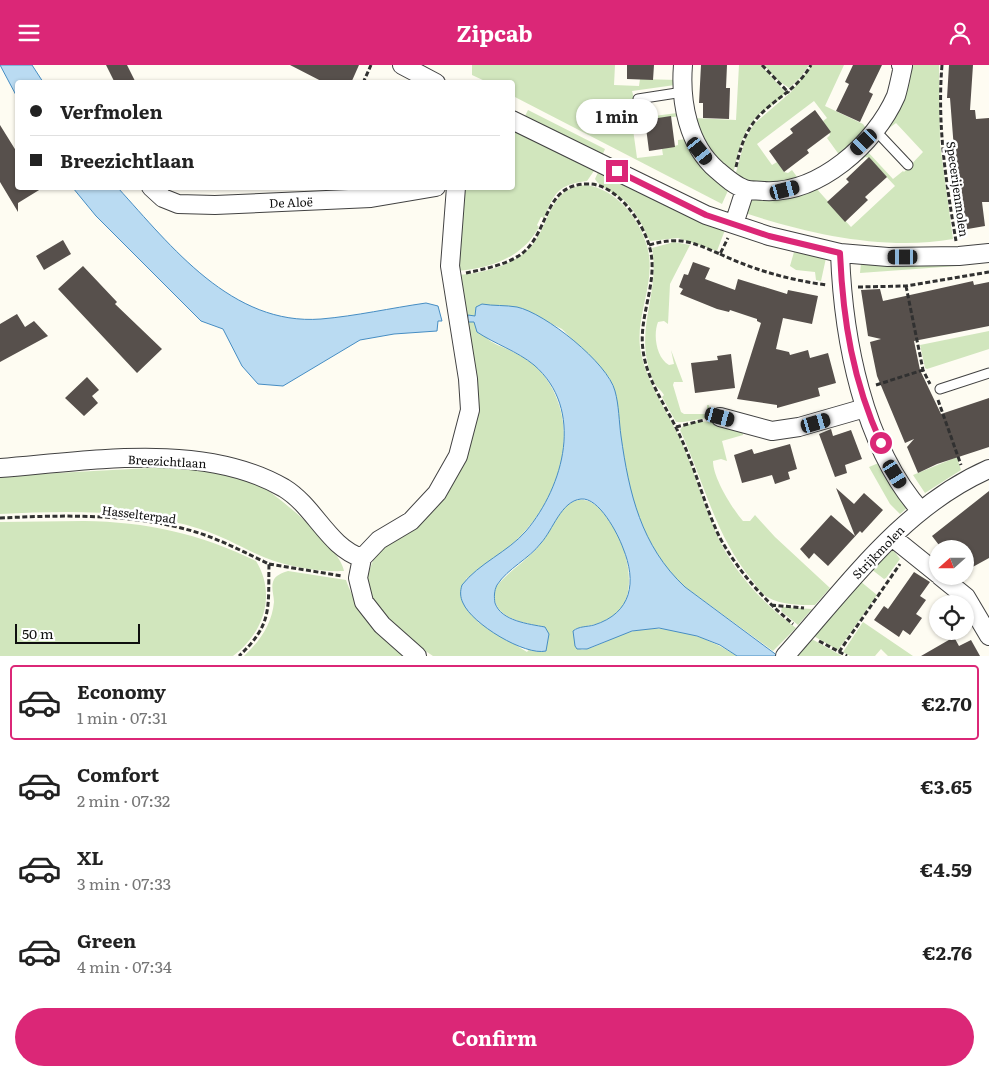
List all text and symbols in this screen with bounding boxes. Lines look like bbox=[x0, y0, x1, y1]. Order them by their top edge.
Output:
text: Zipcab bbox=[456, 16, 533, 49]
icon: menu bbox=[15, 19, 43, 47]
icon: person bbox=[946, 19, 974, 47]
text: Verfmolen bbox=[60, 97, 163, 125]
callout: 1 min bbox=[576, 99, 658, 133]
text: 1 min bbox=[596, 104, 638, 128]
car bbox=[847, 126, 880, 158]
car bbox=[684, 135, 715, 167]
street label: Specerijenmolen bbox=[942, 140, 974, 238]
text: Breezichtlaan bbox=[60, 146, 195, 174]
route end bbox=[606, 160, 628, 182]
car bbox=[768, 179, 801, 201]
street label: De Aloë bbox=[269, 192, 313, 212]
car bbox=[888, 250, 918, 265]
car bbox=[703, 406, 736, 428]
car bbox=[799, 412, 832, 434]
route start bbox=[870, 432, 892, 454]
street label: Breezichtlaan bbox=[127, 450, 207, 472]
car bbox=[880, 457, 909, 491]
street label: Hasselterpad bbox=[101, 501, 178, 528]
street label: Strijkmolen bbox=[848, 521, 908, 583]
north arrow bbox=[929, 540, 974, 585]
map controls bbox=[929, 540, 974, 640]
button: locate bbox=[929, 595, 974, 640]
scale bar bbox=[15, 621, 140, 644]
text: 50 m bbox=[22, 623, 54, 643]
text: Economy bbox=[77, 677, 166, 705]
icon: car bbox=[17, 680, 62, 725]
text: €2.70 bbox=[922, 689, 972, 717]
text: 1 min · 07:31 bbox=[77, 705, 167, 729]
text: Comfort bbox=[77, 760, 159, 788]
icon: car bbox=[17, 763, 62, 808]
text: €3.65 bbox=[921, 772, 972, 800]
text: 2 min · 07:32 bbox=[77, 788, 170, 812]
text: XL bbox=[77, 843, 104, 871]
icon: car bbox=[17, 846, 62, 891]
text: €4.59 bbox=[920, 855, 972, 883]
text: 3 min · 07:33 bbox=[77, 871, 171, 895]
text: Green bbox=[77, 926, 136, 954]
icon: car bbox=[17, 929, 62, 974]
text: €2.76 bbox=[923, 938, 972, 966]
text: 4 min · 07:34 bbox=[77, 954, 172, 978]
button: Confirm bbox=[15, 1008, 974, 1066]

